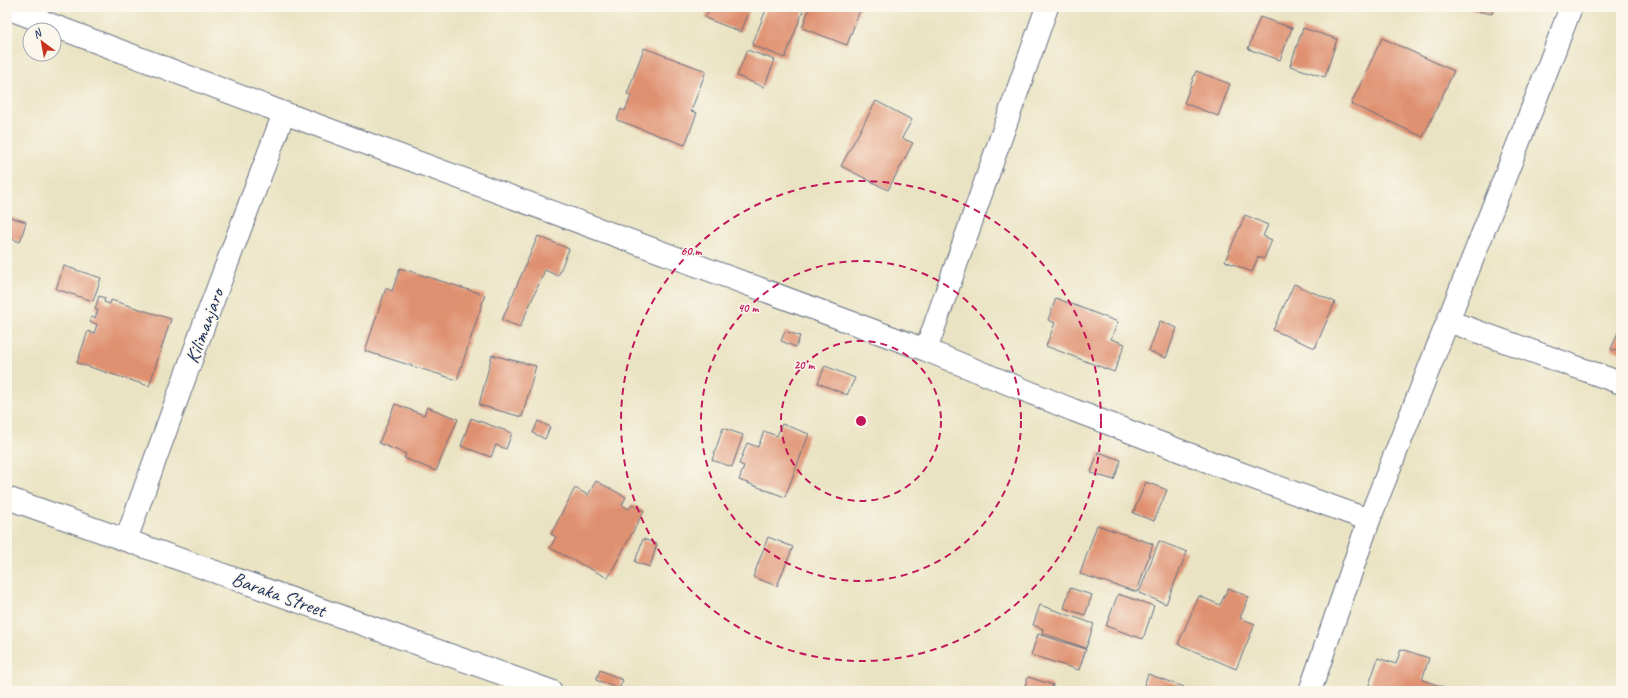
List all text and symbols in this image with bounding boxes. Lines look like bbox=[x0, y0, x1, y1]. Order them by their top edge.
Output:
north arrow bbox=[22, 22, 62, 62]
text: N bbox=[30, 25, 45, 41]
text: 60 m bbox=[681, 243, 703, 259]
street label: Kilimanjaro bbox=[179, 284, 230, 367]
text: 40 m bbox=[738, 300, 759, 316]
text: 20 m bbox=[794, 357, 815, 373]
centre of rings bbox=[854, 414, 868, 428]
street label: Baraka Street bbox=[229, 566, 331, 624]

